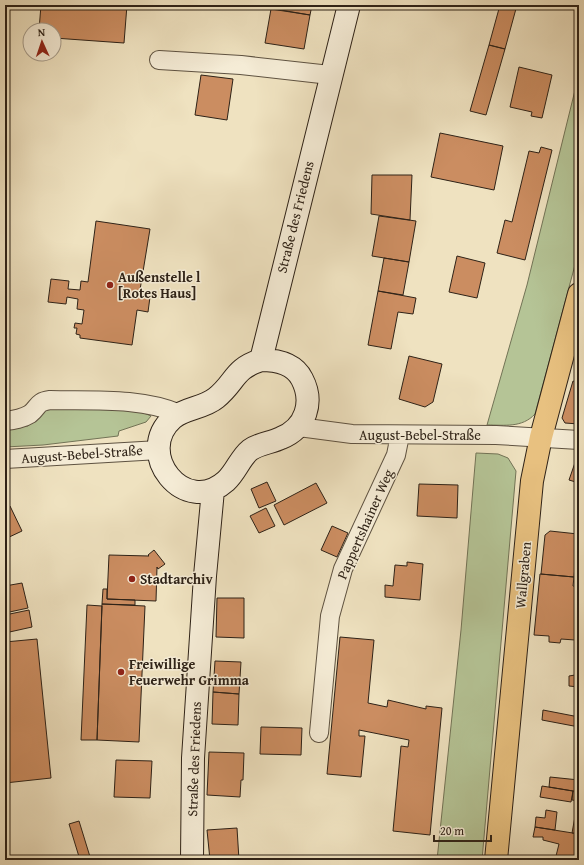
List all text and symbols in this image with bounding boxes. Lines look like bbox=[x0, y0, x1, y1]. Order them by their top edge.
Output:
north arrow bbox=[22, 22, 62, 62]
text: N bbox=[37, 24, 46, 40]
street label: Straße des Friedens bbox=[271, 159, 319, 275]
place label: Außenstelle l [Rotes Haus] bbox=[118, 267, 201, 303]
marker: Außenstelle l [Rotes Haus] bbox=[105, 280, 115, 290]
street label: August-Bebel-Straße bbox=[359, 425, 481, 445]
street label: August-Bebel-Straße bbox=[21, 440, 144, 468]
street label: Pappertshainer Weg bbox=[332, 466, 398, 582]
street label: Wallgraben bbox=[510, 541, 536, 609]
place label: Stadtarchiv bbox=[140, 569, 213, 589]
marker: Stadtarchiv bbox=[127, 574, 137, 584]
place label: Freiwillige Feuerwehr Grimma bbox=[129, 654, 250, 690]
marker: Freiwillige Feuerwehr Grimma bbox=[116, 667, 126, 677]
street label: Straße des Friedens bbox=[182, 701, 206, 817]
scale bar bbox=[434, 817, 491, 843]
text: 20 m bbox=[440, 822, 464, 839]

